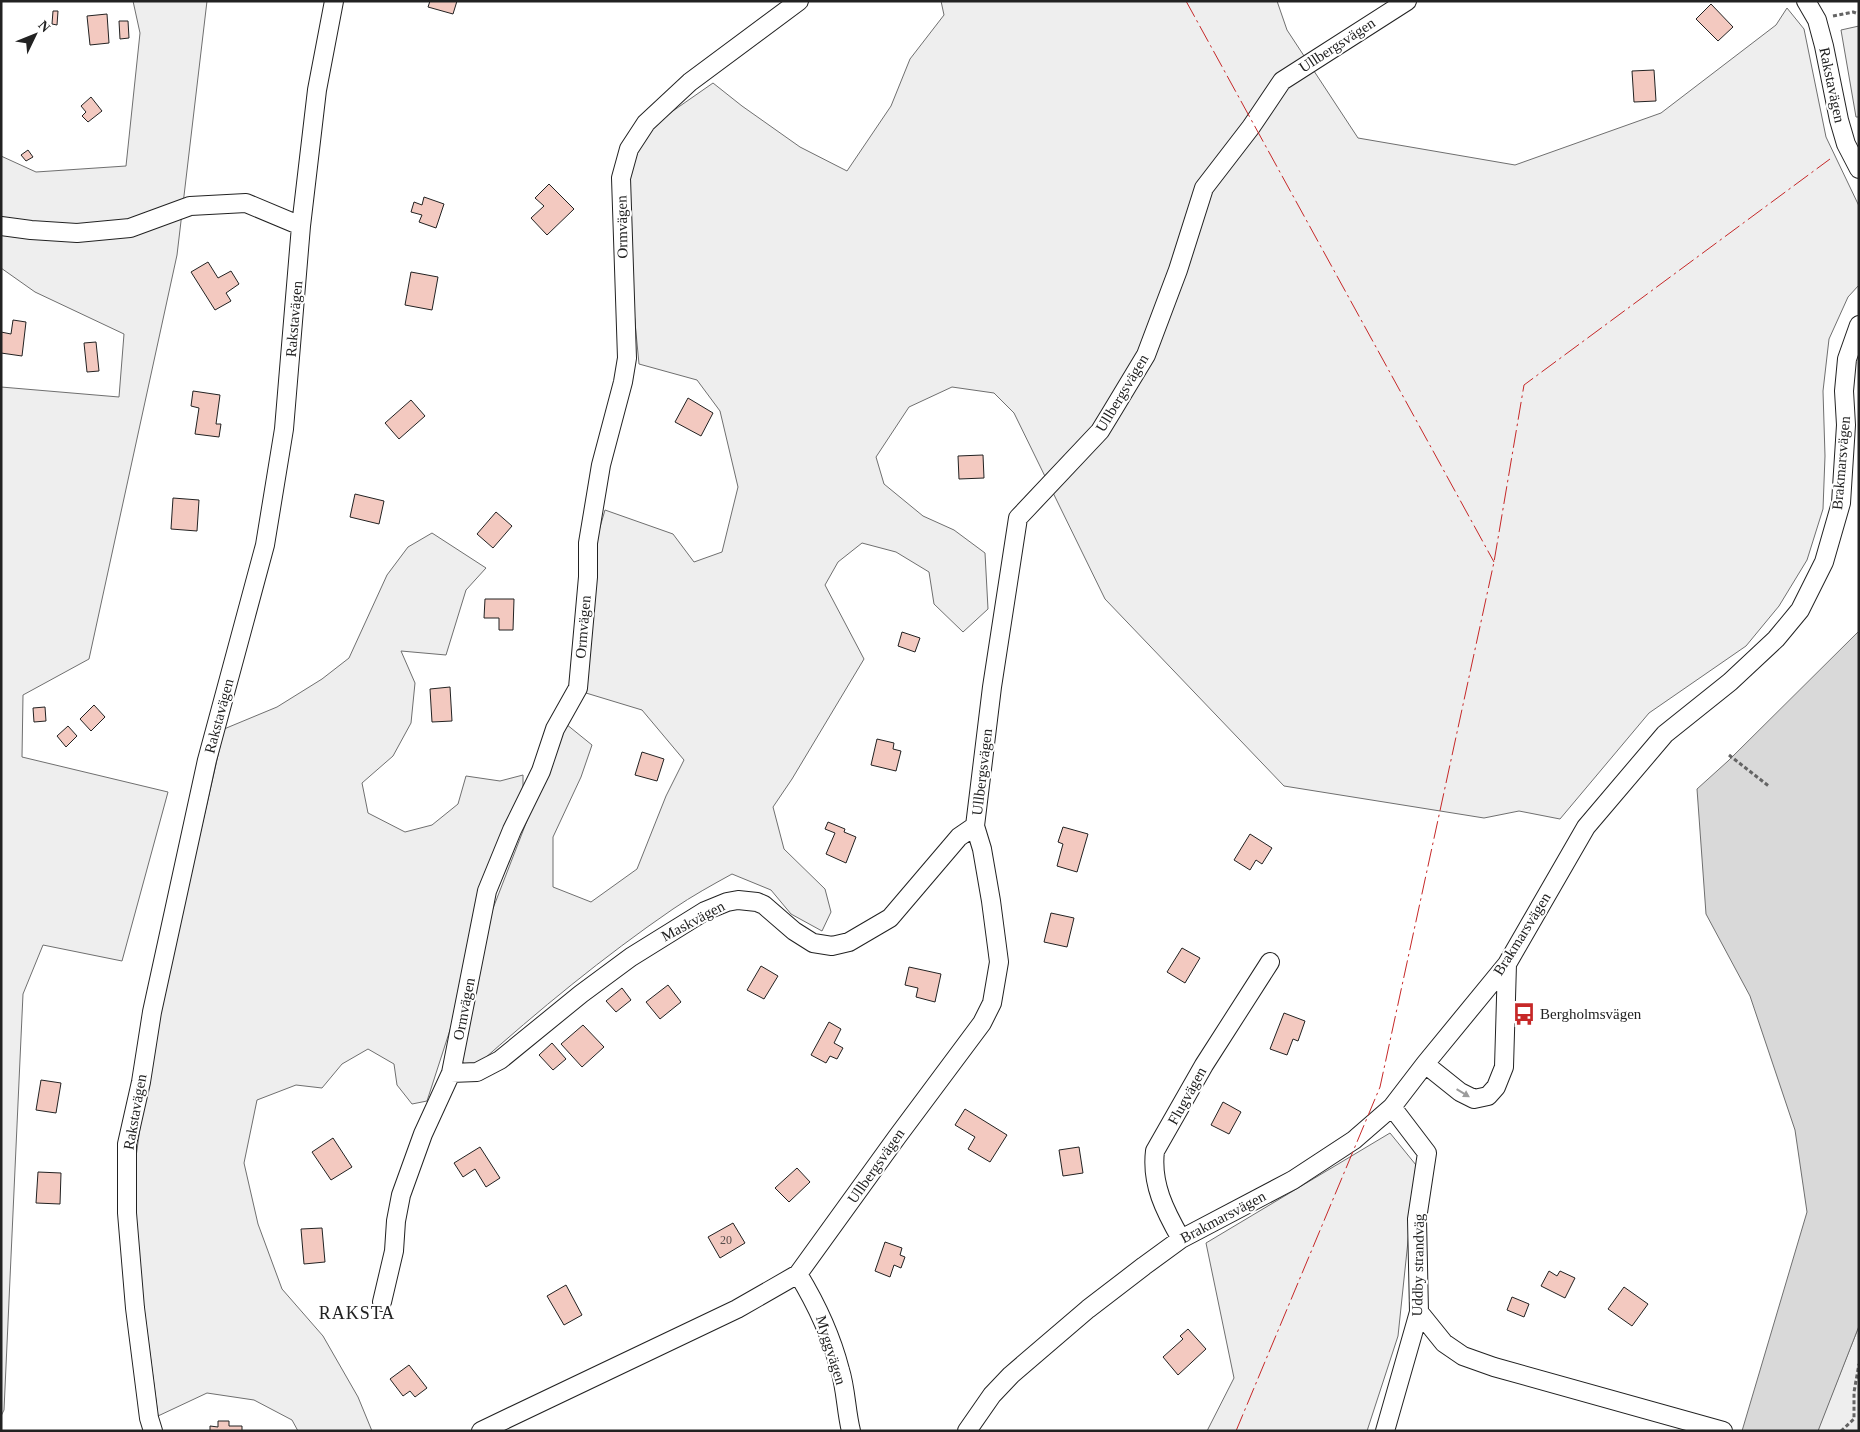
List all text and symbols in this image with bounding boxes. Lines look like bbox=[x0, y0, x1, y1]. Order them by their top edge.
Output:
north arrow bbox=[10, 10, 60, 60]
street label: Ullbergsvägen bbox=[1296, 14, 1378, 75]
text: N bbox=[35, 18, 53, 35]
street label: Rakstavägen bbox=[1816, 46, 1848, 125]
street label: Ormvägen bbox=[613, 195, 631, 259]
street label: Rakstavägen bbox=[283, 280, 305, 358]
street label: Ullbergsvägen bbox=[1093, 351, 1152, 434]
street label: Brakmarsvägen bbox=[1829, 415, 1853, 511]
street label: Ormvägen bbox=[572, 594, 594, 659]
street label: Rakstavägen bbox=[201, 676, 237, 755]
street label: Ullbergsvägen bbox=[969, 727, 995, 816]
street label: Brakmarsvägen bbox=[1490, 889, 1554, 978]
street label: Maskvägen bbox=[659, 897, 728, 944]
street label: Ormvägen bbox=[450, 976, 478, 1042]
bus stop icon: Bergholmsvägen bbox=[1511, 1001, 1537, 1027]
place label: Bergholmsvägen bbox=[1540, 1006, 1642, 1022]
street label: Flugvägen bbox=[1165, 1064, 1210, 1128]
street label: Rakstavägen bbox=[120, 1072, 150, 1151]
one-way arrow bbox=[1457, 1089, 1470, 1098]
street label: Ullbergsvägen bbox=[844, 1125, 908, 1206]
street label: Brakmarsvägen bbox=[1178, 1188, 1269, 1246]
street label: Uddby strandväg bbox=[1409, 1213, 1427, 1317]
house number: 20 bbox=[720, 1233, 732, 1247]
district label: RAKSTA bbox=[319, 1303, 395, 1323]
street label: Myggvägen bbox=[813, 1313, 849, 1387]

